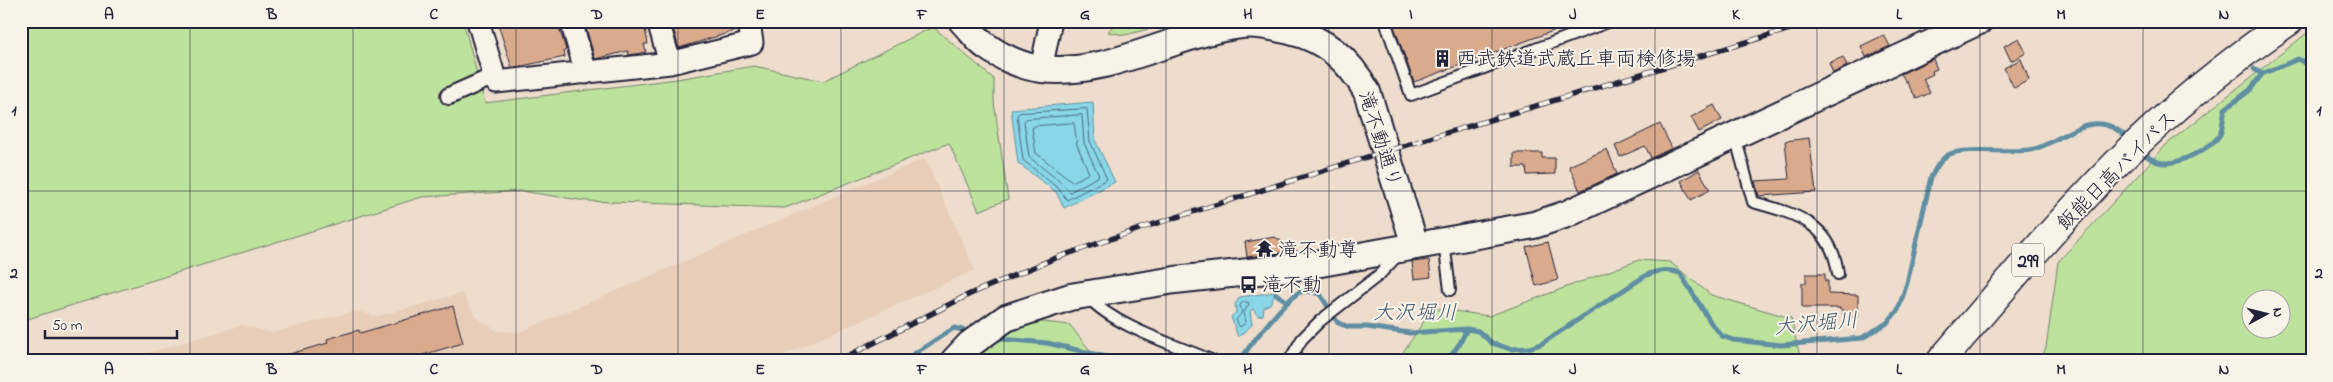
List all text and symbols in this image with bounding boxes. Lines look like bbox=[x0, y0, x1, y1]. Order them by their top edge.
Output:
text: A bbox=[104, 3, 114, 27]
text: B bbox=[266, 3, 278, 27]
text: C bbox=[430, 3, 439, 27]
text: D bbox=[590, 3, 603, 27]
text: E bbox=[755, 3, 765, 27]
text: F bbox=[916, 3, 928, 27]
text: G bbox=[1080, 3, 1090, 27]
text: H bbox=[1243, 3, 1253, 27]
text: I bbox=[1409, 3, 1413, 27]
text: J bbox=[1569, 3, 1577, 27]
text: K bbox=[1732, 3, 1741, 27]
text: L bbox=[1896, 3, 1903, 27]
text: M bbox=[2056, 3, 2066, 27]
text: N bbox=[2219, 3, 2230, 27]
place label: 西武鉄道武蔵丘車両検修場 bbox=[1456, 46, 1696, 75]
building icon: 西武鉄道武蔵丘車両検修場 bbox=[1432, 48, 1452, 68]
street label: 滝不動通り bbox=[1349, 88, 1408, 192]
text: 1 bbox=[11, 99, 17, 123]
text: 1 bbox=[2316, 99, 2322, 123]
street label: 飯能日高バイパス bbox=[2051, 105, 2184, 238]
place label: 滝不動尊 bbox=[1278, 237, 1358, 266]
temple icon: 滝不動尊 bbox=[1254, 239, 1274, 259]
road number: 299 bbox=[2012, 244, 2044, 276]
text: 2 bbox=[9, 262, 18, 286]
text: 2 bbox=[2314, 262, 2323, 286]
place label: 滝不動 bbox=[1262, 272, 1322, 301]
bus stop icon: 滝不動 bbox=[1238, 274, 1258, 294]
north arrow bbox=[2240, 290, 2290, 340]
water label: 大沢堀川 bbox=[1373, 299, 1457, 329]
water label: 大沢堀川 bbox=[1773, 306, 1859, 344]
scale bar bbox=[45, 307, 178, 339]
text: N bbox=[2266, 307, 2288, 319]
text: 50 m bbox=[52, 315, 83, 337]
text: A bbox=[104, 358, 114, 382]
text: B bbox=[266, 358, 278, 382]
text: C bbox=[430, 358, 439, 382]
text: D bbox=[590, 358, 603, 382]
text: E bbox=[755, 358, 765, 382]
text: F bbox=[916, 358, 928, 382]
text: G bbox=[1080, 358, 1090, 382]
text: H bbox=[1243, 358, 1253, 382]
text: I bbox=[1409, 358, 1413, 382]
text: J bbox=[1569, 358, 1577, 382]
text: K bbox=[1732, 358, 1741, 382]
text: L bbox=[1896, 358, 1903, 382]
text: M bbox=[2056, 358, 2066, 382]
text: N bbox=[2219, 358, 2230, 382]

